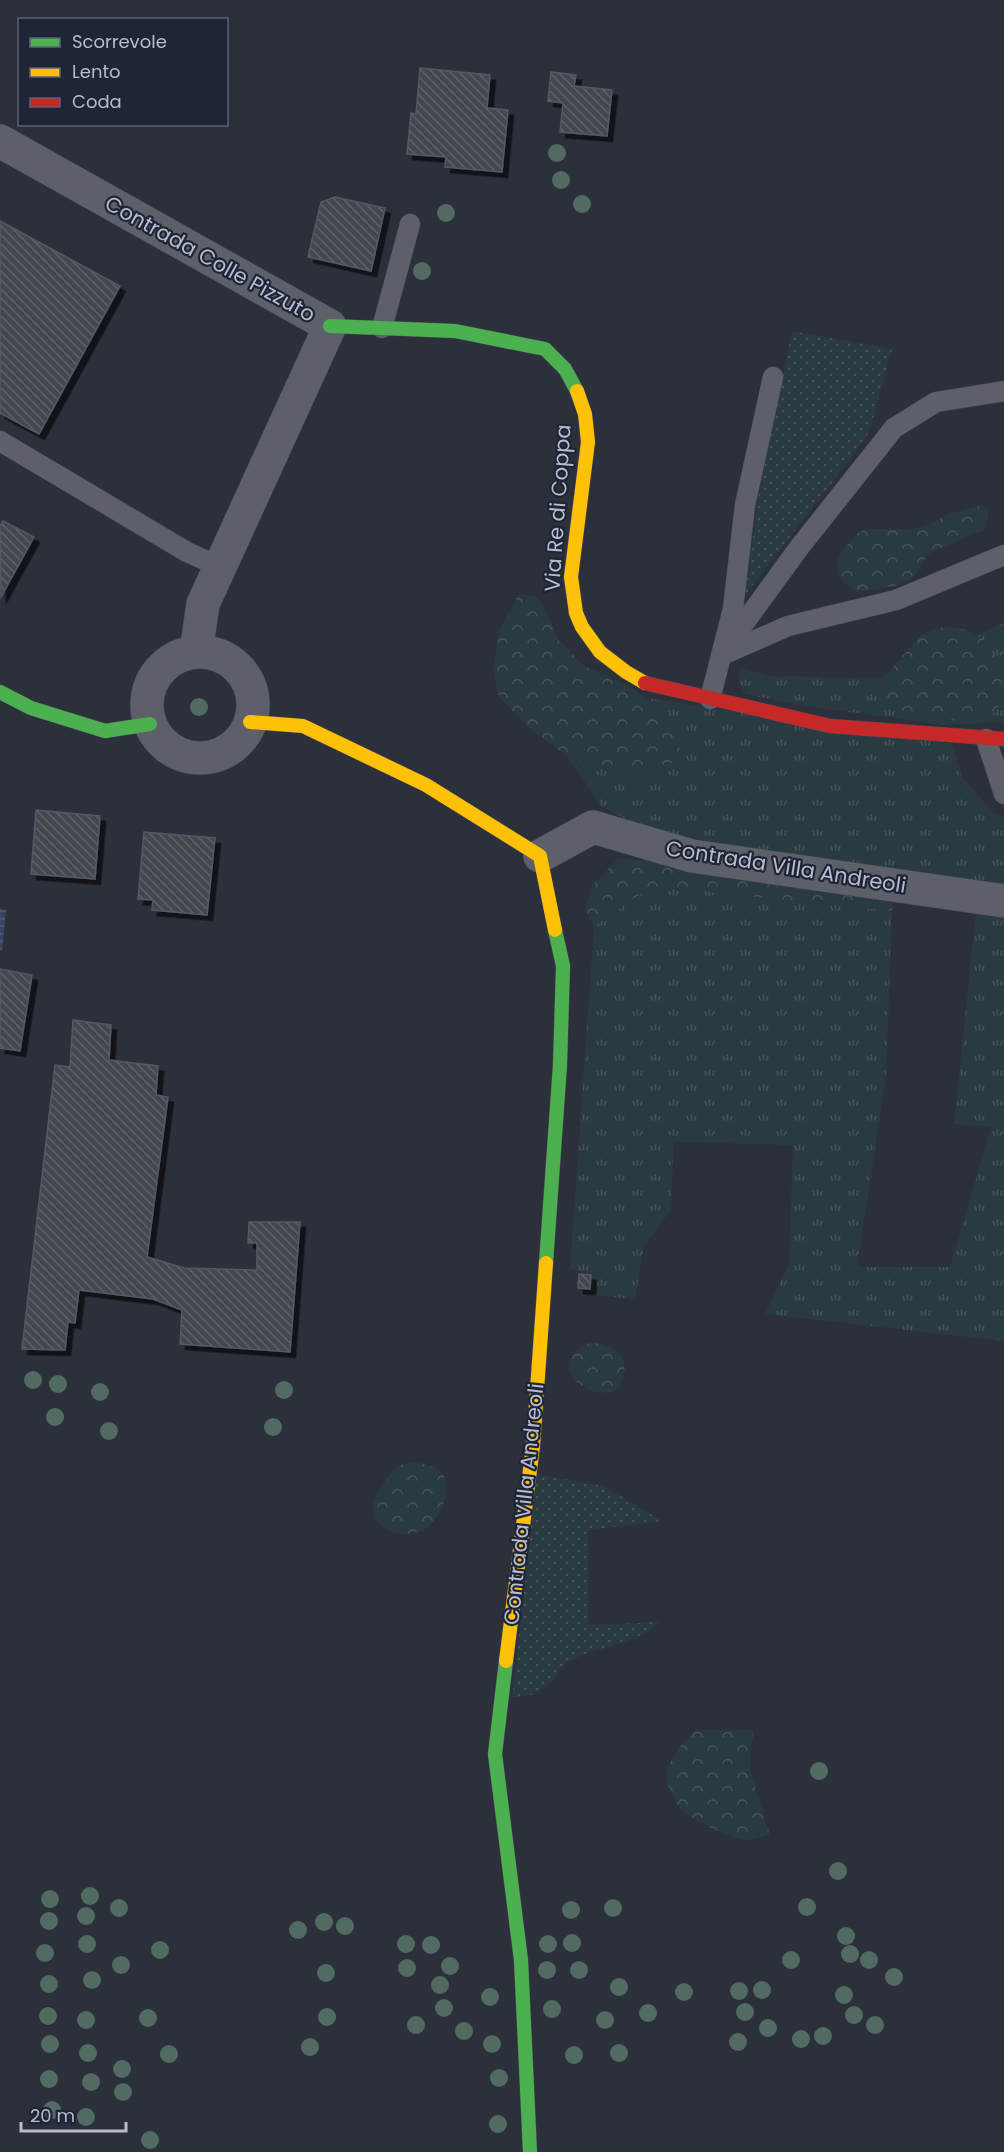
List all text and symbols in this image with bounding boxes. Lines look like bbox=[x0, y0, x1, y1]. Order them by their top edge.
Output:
legend bbox=[18, 18, 228, 126]
text: Scorrevole bbox=[72, 29, 167, 54]
text: Lento bbox=[72, 59, 121, 84]
text: Coda bbox=[72, 89, 122, 114]
street label: Contrada Colle Pizzuto bbox=[100, 189, 321, 329]
street label: Via Re di Coppa bbox=[537, 423, 578, 593]
street label: Contrada Villa Andreoli bbox=[664, 833, 908, 900]
street label: Contrada Villa Andreoli bbox=[496, 1382, 551, 1626]
scale bar bbox=[21, 2095, 126, 2133]
text: 20 m bbox=[30, 2103, 75, 2128]

